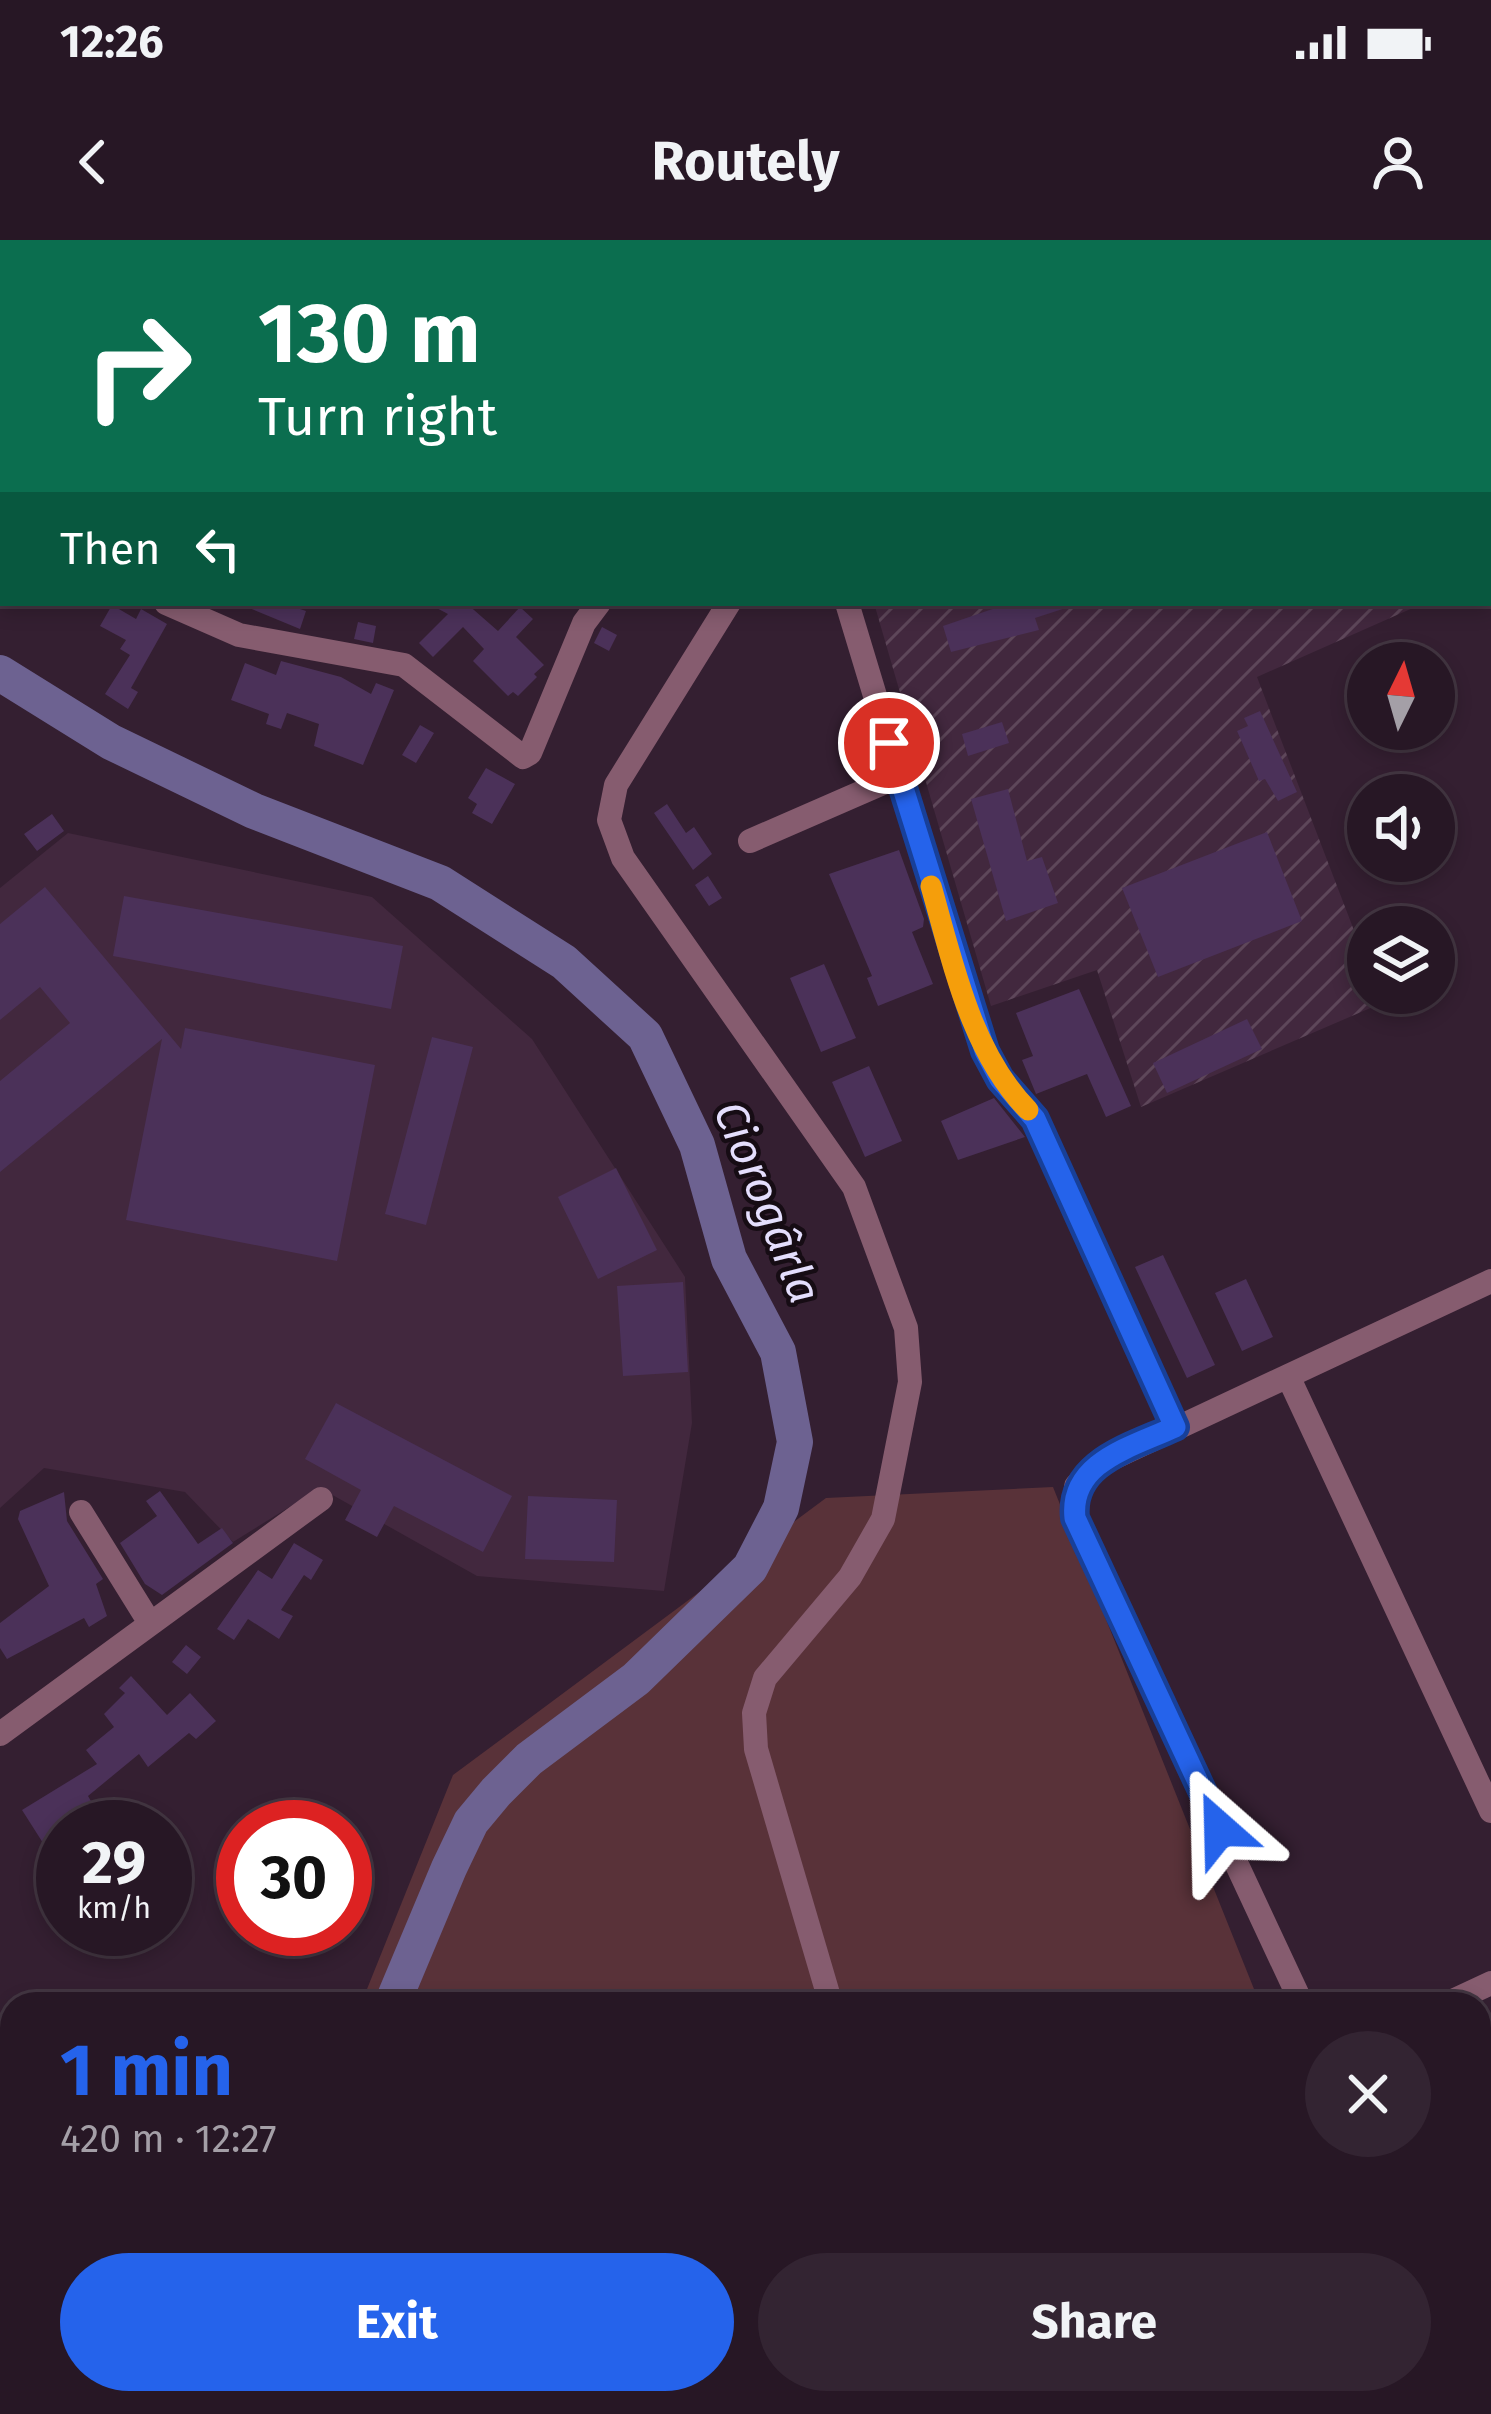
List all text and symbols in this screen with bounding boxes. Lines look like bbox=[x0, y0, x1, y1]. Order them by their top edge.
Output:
text: 12:26 bbox=[60, 15, 164, 69]
icon: back bbox=[60, 129, 126, 195]
icon: person bbox=[1365, 129, 1431, 195]
text: Routely bbox=[651, 130, 840, 194]
text: 130 m bbox=[258, 283, 481, 384]
icon: right bbox=[60, 288, 216, 444]
text: Turn right bbox=[258, 385, 497, 449]
icon: left bbox=[185, 516, 251, 582]
text: Then bbox=[60, 522, 161, 576]
north arrow bbox=[1347, 642, 1455, 750]
map controls bbox=[1347, 642, 1455, 1014]
pin bbox=[838, 692, 940, 794]
icon: arrive bbox=[856, 710, 922, 776]
button: sound bbox=[1347, 774, 1455, 882]
button: layers bbox=[1347, 906, 1455, 1014]
water label: Ciorogârla bbox=[702, 1094, 832, 1311]
position arrow bbox=[1157, 1766, 1283, 1892]
speed limit sign: 30 bbox=[216, 1800, 372, 1956]
text: 29 bbox=[82, 1827, 146, 1899]
text: km/h bbox=[77, 1890, 151, 1926]
text: 1 min bbox=[60, 2028, 233, 2114]
button: close bbox=[1305, 2031, 1431, 2157]
text: 420 m · 12:27 bbox=[60, 2116, 277, 2162]
button: Exit bbox=[60, 2253, 734, 2391]
button: Share bbox=[758, 2253, 1431, 2391]

